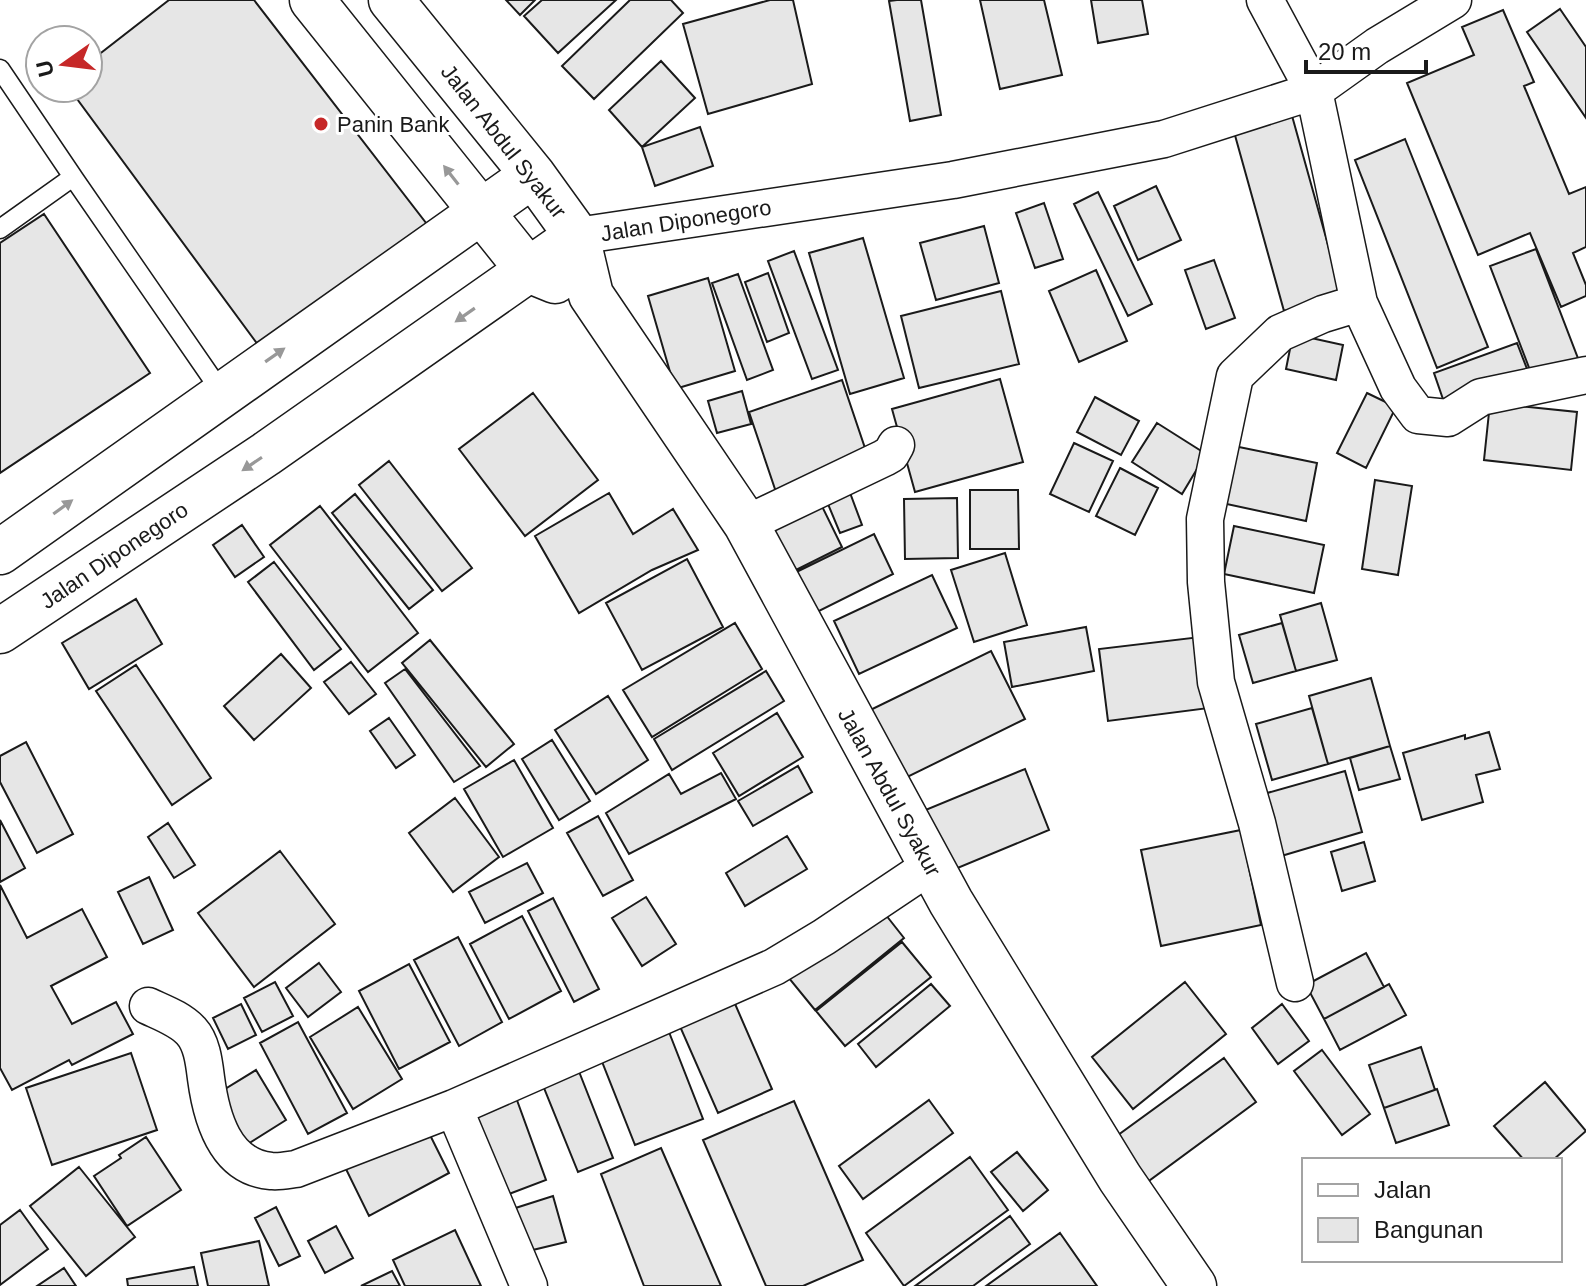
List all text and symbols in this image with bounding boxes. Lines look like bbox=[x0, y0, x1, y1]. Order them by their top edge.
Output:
north arrow bbox=[24, 24, 104, 104]
scale bar bbox=[1306, 24, 1426, 74]
text: 20 m bbox=[1318, 38, 1371, 65]
text: U bbox=[31, 58, 59, 79]
street label: Jalan Abdul Syakur bbox=[436, 59, 571, 223]
place label: Panin Bank bbox=[337, 112, 451, 137]
marker: Panin Bank bbox=[312, 115, 330, 133]
one-way arrow bbox=[443, 165, 459, 185]
street label: Jalan Diponegoro bbox=[599, 195, 773, 246]
one-way arrow bbox=[454, 307, 475, 322]
one-way arrow bbox=[264, 348, 285, 363]
one-way arrow bbox=[241, 456, 262, 471]
street label: Jalan Diponegoro bbox=[36, 497, 193, 614]
one-way arrow bbox=[53, 499, 74, 515]
street label: Jalan Abdul Syakur bbox=[833, 704, 946, 881]
legend bbox=[1302, 1158, 1562, 1262]
text: Jalan bbox=[1374, 1176, 1431, 1203]
text: Bangunan bbox=[1374, 1216, 1483, 1243]

